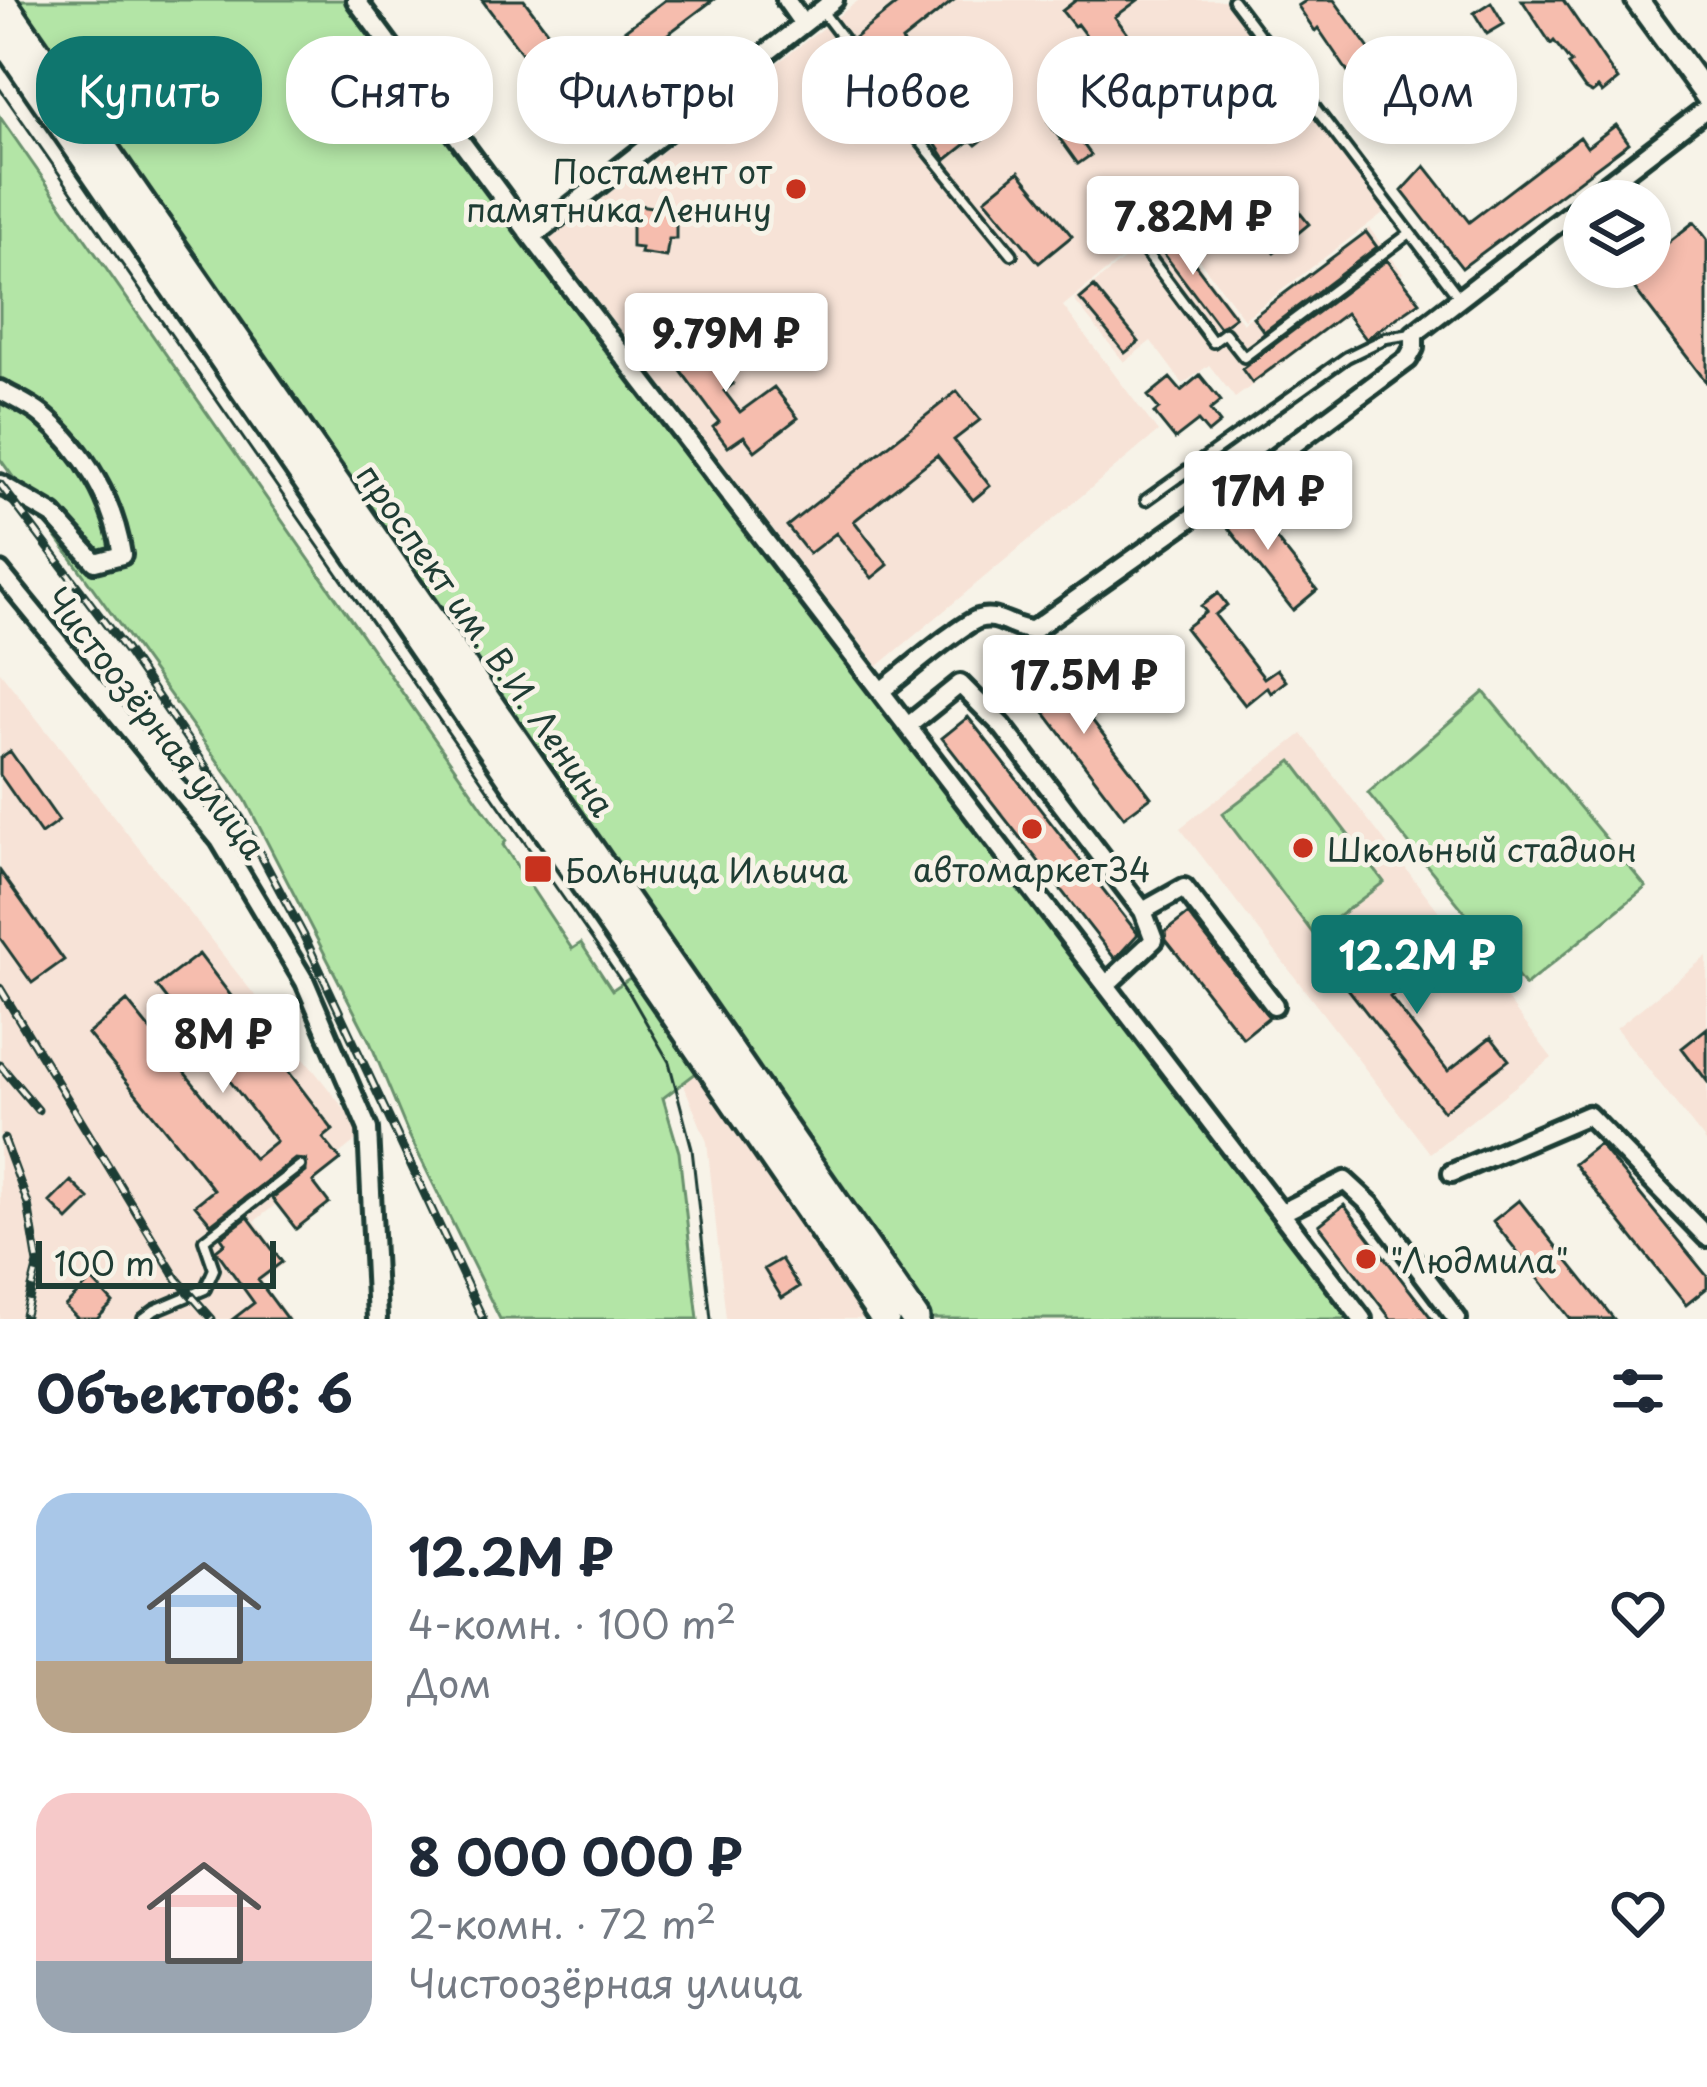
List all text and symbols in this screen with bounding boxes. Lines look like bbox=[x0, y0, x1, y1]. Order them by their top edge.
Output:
chip: Купить bbox=[36, 36, 262, 144]
chip: Снять bbox=[286, 36, 493, 144]
chip: Фильтры bbox=[517, 36, 778, 144]
chip: Новое bbox=[802, 36, 1013, 144]
chip: Квартира bbox=[1037, 36, 1319, 144]
chip: Дом bbox=[1343, 36, 1517, 144]
place label: Постамент от памятника Ленину bbox=[466, 145, 773, 233]
marker: Постамент от памятника Ленину bbox=[783, 176, 809, 202]
pin: 7.82M ₽ bbox=[1082, 176, 1304, 278]
map controls bbox=[1563, 180, 1671, 288]
button: layers bbox=[1563, 180, 1671, 288]
text: 7.82M ₽ bbox=[1114, 185, 1272, 244]
pin: 9.79M ₽ bbox=[615, 293, 837, 395]
text: 9.79M ₽ bbox=[652, 302, 800, 361]
pin: 17M ₽ bbox=[1184, 451, 1352, 553]
street label: проспект им. В.И. Ленина bbox=[346, 452, 628, 826]
text: 17M ₽ bbox=[1211, 460, 1325, 519]
street label: Чистоозёрная улица bbox=[35, 575, 280, 869]
pin: 17.5M ₽ bbox=[973, 635, 1195, 737]
text: 17.5M ₽ bbox=[1010, 644, 1158, 703]
marker: автомаркет34 bbox=[1019, 816, 1045, 842]
place label: Школьный стадион bbox=[1327, 823, 1637, 873]
marker: Школьный стадион bbox=[1290, 835, 1316, 861]
place label: автомаркет34 bbox=[913, 843, 1151, 893]
place label: Больница Ильича bbox=[565, 844, 848, 894]
marker: Больница Ильича bbox=[522, 853, 554, 885]
pin: 12.2M ₽ bbox=[1306, 915, 1528, 1017]
text: 12.2M ₽ bbox=[1338, 924, 1496, 983]
pin: 8M ₽ bbox=[152, 994, 294, 1096]
text: 8M ₽ bbox=[174, 1003, 272, 1062]
place label: "Людмила" bbox=[1390, 1234, 1569, 1284]
scale bar bbox=[36, 1235, 276, 1288]
text: 100 m bbox=[54, 1237, 155, 1287]
marker: "Людмила" bbox=[1353, 1246, 1379, 1272]
text: Объектов: 6 bbox=[36, 1353, 353, 1430]
icon: filters bbox=[1605, 1358, 1671, 1424]
text: 12.2M ₽ bbox=[408, 1516, 614, 1593]
icon: home bbox=[132, 1541, 276, 1685]
icon: heart bbox=[1605, 1580, 1671, 1646]
text: 4-комн. · 100 m² bbox=[408, 1593, 736, 1652]
text: Дом bbox=[408, 1652, 492, 1711]
text: 8 000 000 ₽ bbox=[408, 1816, 743, 1893]
icon: home bbox=[132, 1841, 276, 1985]
icon: heart bbox=[1605, 1880, 1671, 1946]
text: 2-комн. · 72 m² bbox=[408, 1893, 716, 1952]
text: Чистоозёрная улица bbox=[408, 1952, 802, 2011]

